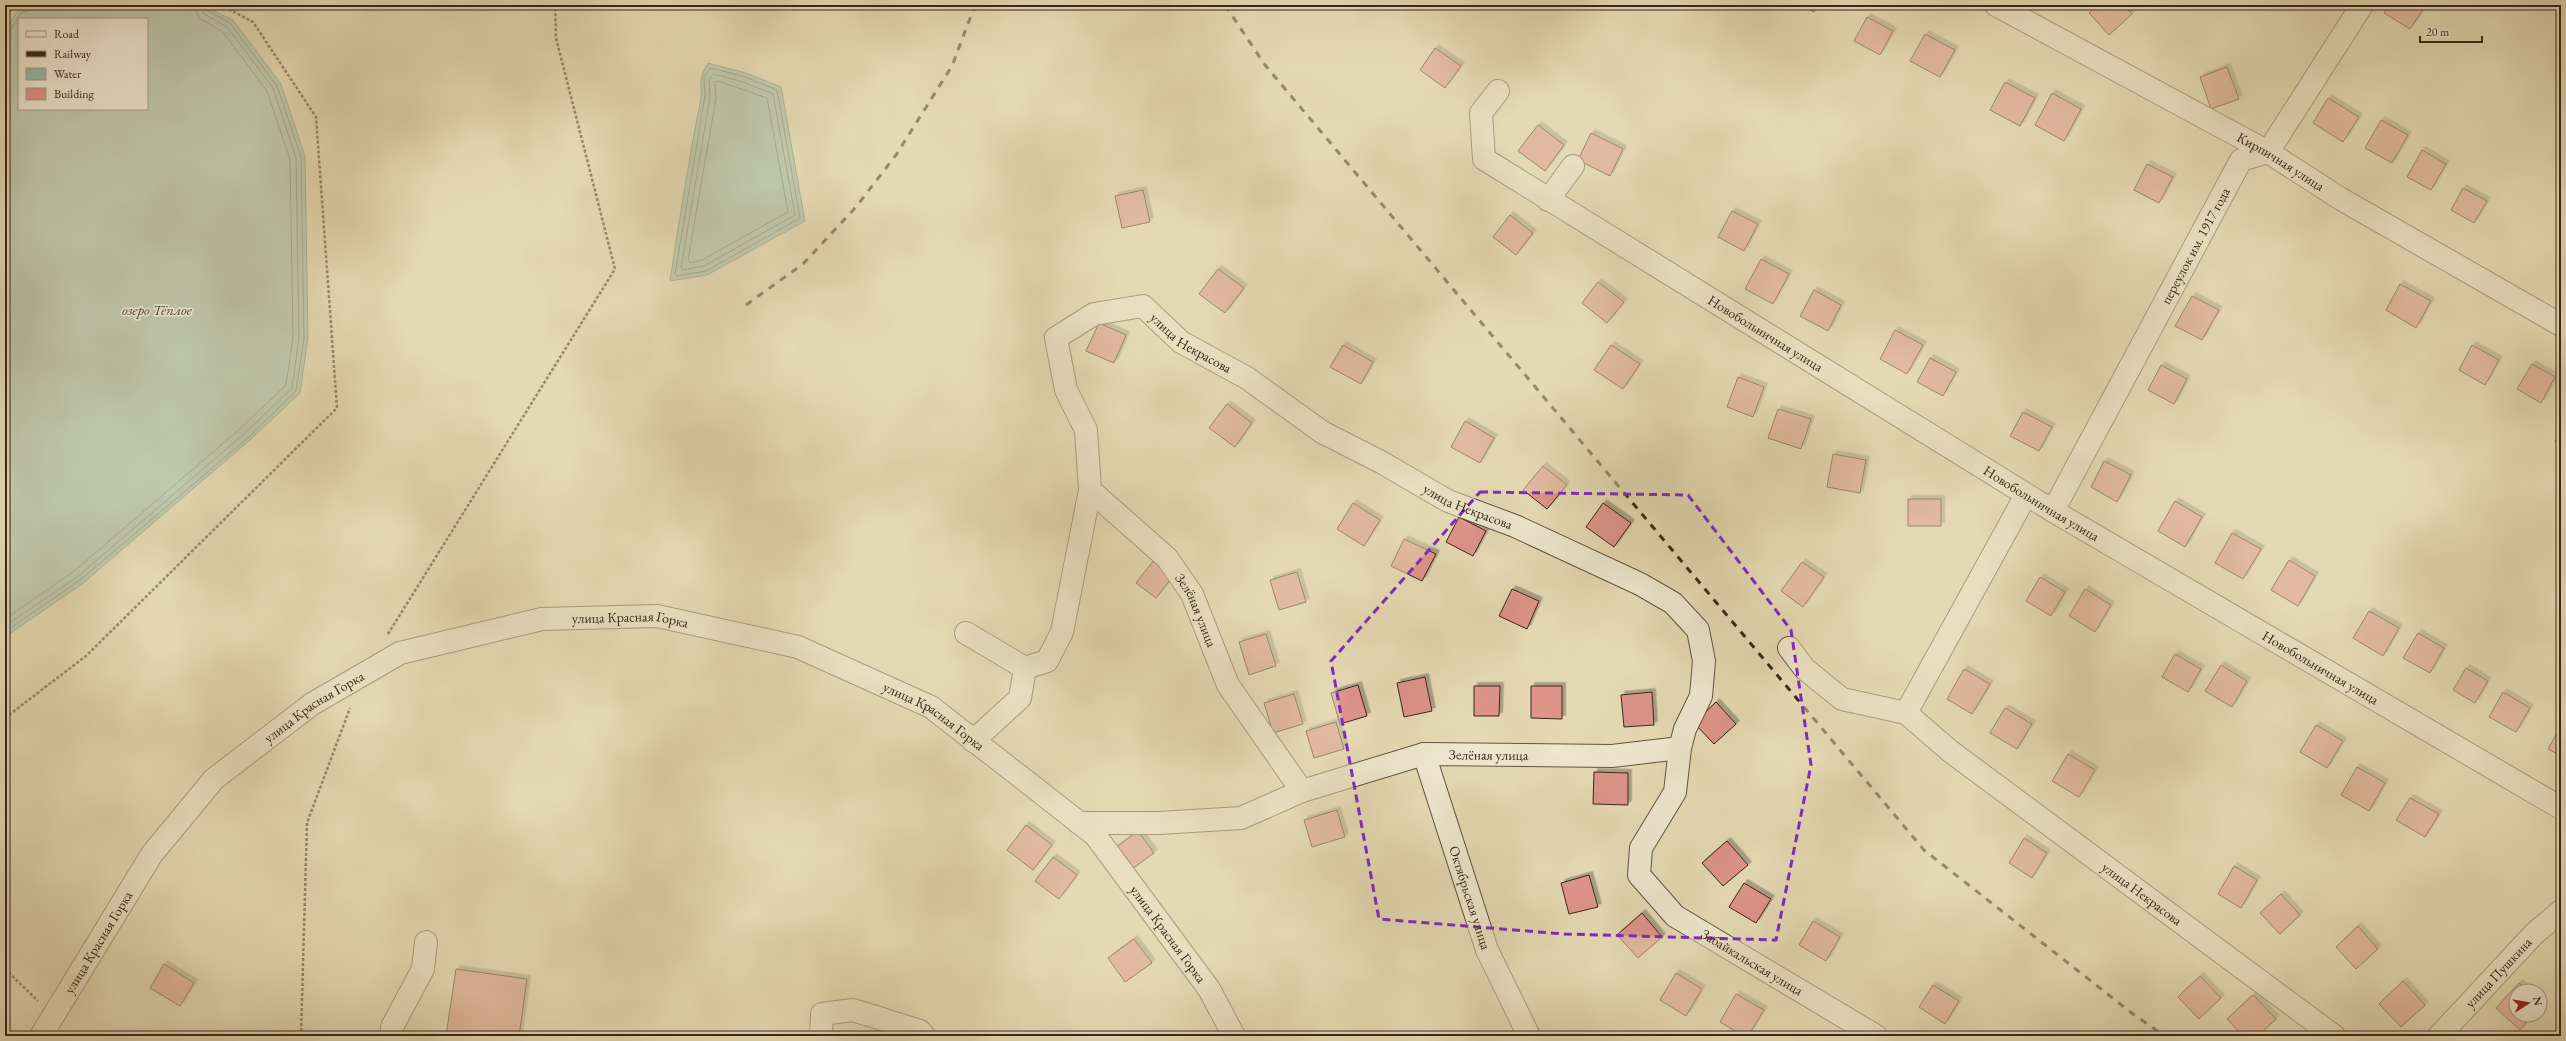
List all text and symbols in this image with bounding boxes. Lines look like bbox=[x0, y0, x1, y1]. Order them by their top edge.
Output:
legend bbox=[18, 18, 148, 110]
scale bar bbox=[2420, 18, 2482, 44]
text: 20 m bbox=[2426, 24, 2450, 40]
text: Road bbox=[54, 26, 80, 42]
text: Railway bbox=[54, 46, 92, 62]
text: Water bbox=[54, 66, 81, 82]
text: Building bbox=[54, 86, 95, 102]
street label: Кирпичная улица bbox=[2234, 128, 2328, 195]
street label: переулок им. 1917 года bbox=[2157, 184, 2234, 307]
street label: Новобольничная улица bbox=[1705, 291, 1827, 376]
water label: озеро Тёплое bbox=[122, 300, 193, 319]
street label: улица Некрасова bbox=[1147, 309, 1235, 377]
street label: Новобольничная улица bbox=[1980, 461, 2103, 545]
street label: улица Некрасова bbox=[1420, 479, 1515, 533]
street label: Зелёная улица bbox=[1171, 570, 1221, 650]
street label: улица Красная Горка bbox=[572, 607, 691, 632]
street label: Новобольничная улица bbox=[2259, 626, 2383, 709]
street label: улица Красная Горка bbox=[260, 667, 368, 747]
street label: улица Красная Горка bbox=[880, 678, 989, 755]
street label: Зелёная улица bbox=[1449, 745, 1529, 764]
street label: Октябрьская улица bbox=[1445, 844, 1495, 952]
street label: улица Некрасова bbox=[2098, 858, 2186, 930]
street label: улица Красная Горка bbox=[1126, 881, 1211, 987]
street label: улица Красная Горка bbox=[60, 887, 137, 997]
street label: Забайкальская улица bbox=[1698, 925, 1807, 1000]
street label: улица Пушкина bbox=[2461, 933, 2536, 1011]
north arrow bbox=[2508, 983, 2548, 1023]
text: N bbox=[2530, 995, 2546, 1007]

